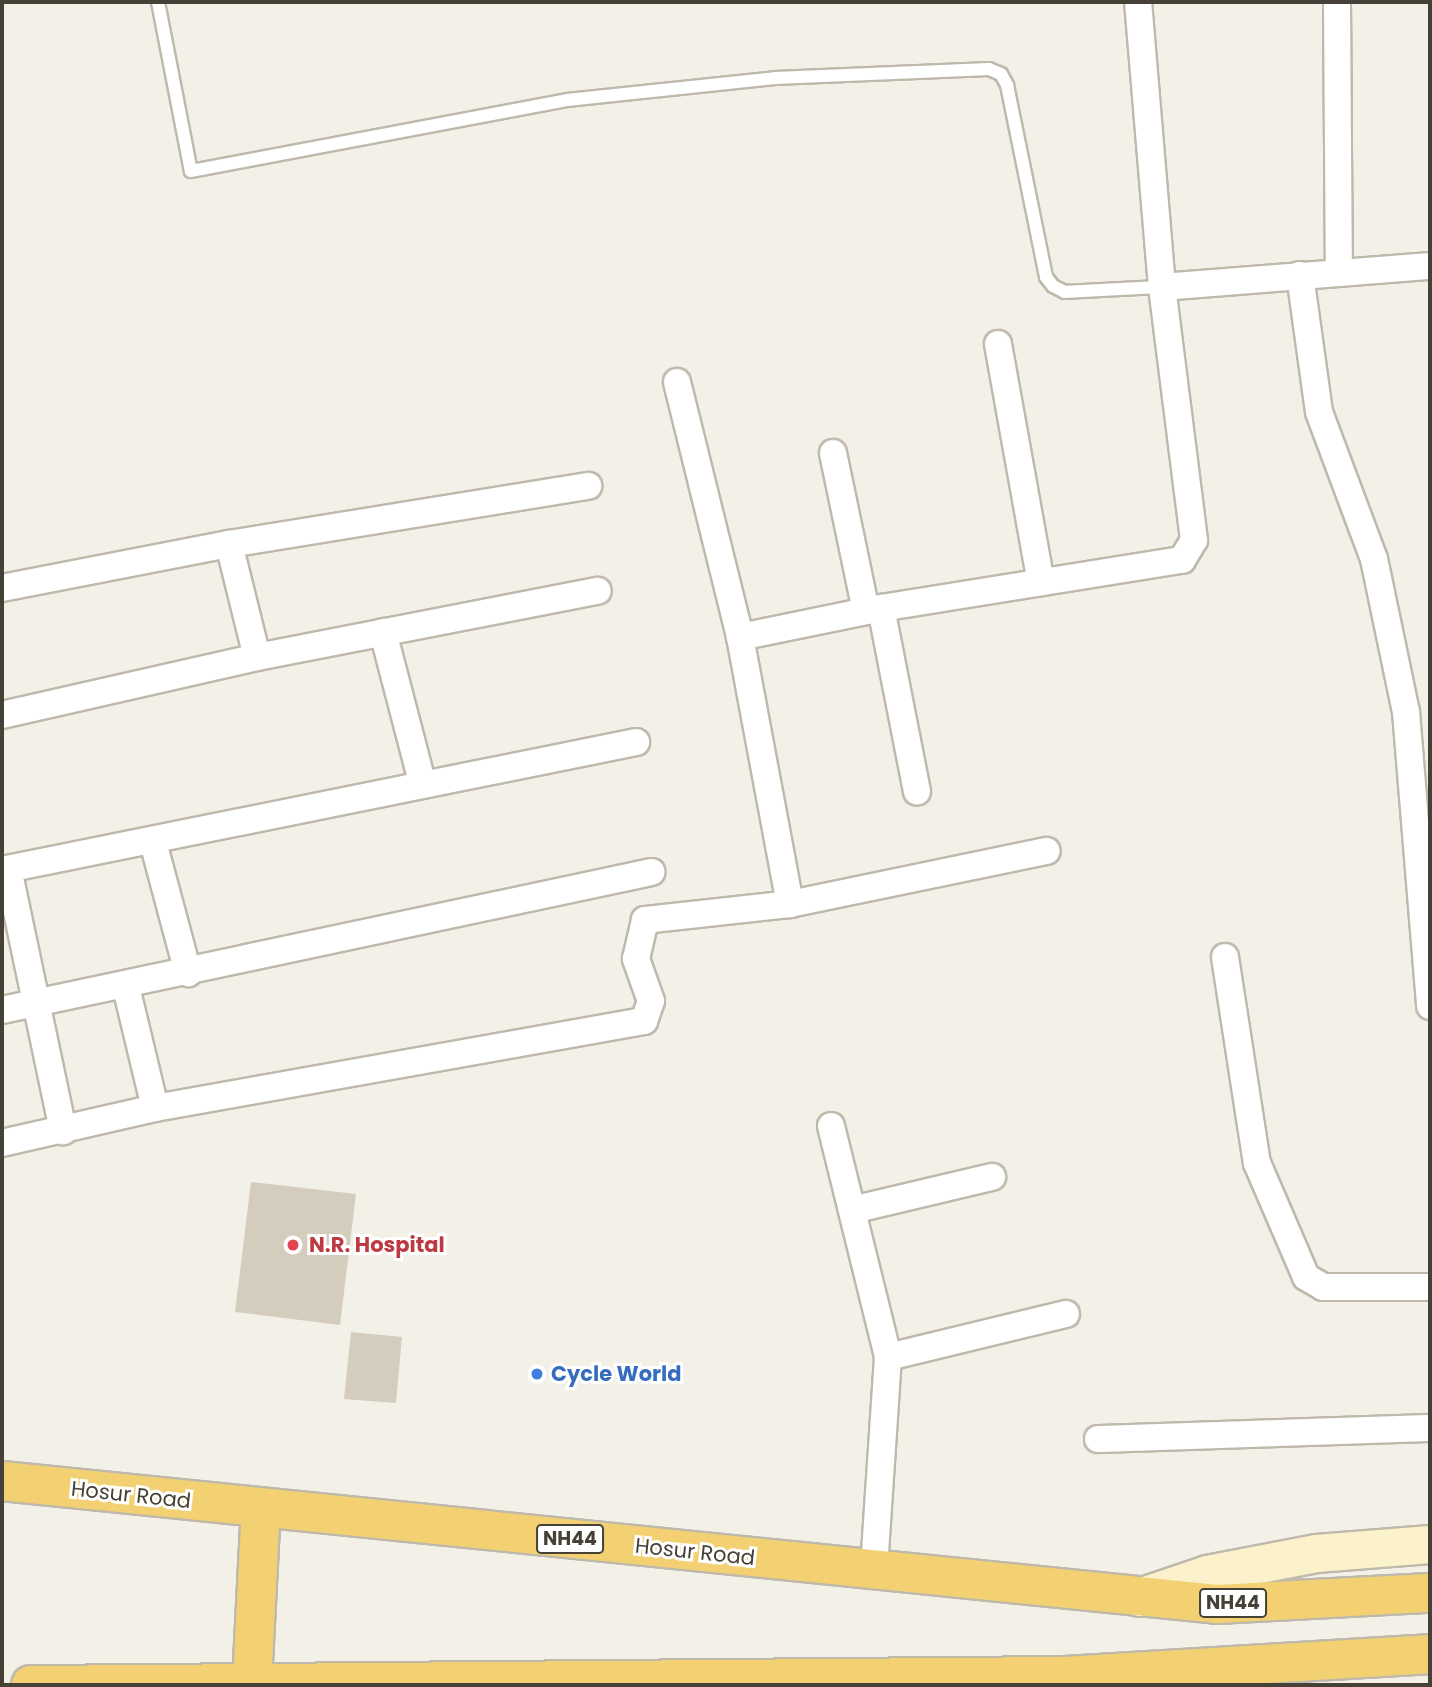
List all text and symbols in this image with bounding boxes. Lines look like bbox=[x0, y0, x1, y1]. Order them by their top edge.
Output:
place label: N.R. Hospital bbox=[309, 1232, 445, 1258]
marker: N.R. Hospital bbox=[283, 1235, 303, 1255]
place label: Cycle World bbox=[551, 1361, 681, 1387]
marker: Cycle World bbox=[529, 1366, 545, 1382]
street label: Hosur Road bbox=[70, 1476, 192, 1514]
road number: NH44 bbox=[535, 1524, 605, 1554]
street label: Hosur Road bbox=[634, 1533, 756, 1571]
road number: NH44 bbox=[1198, 1588, 1268, 1618]

